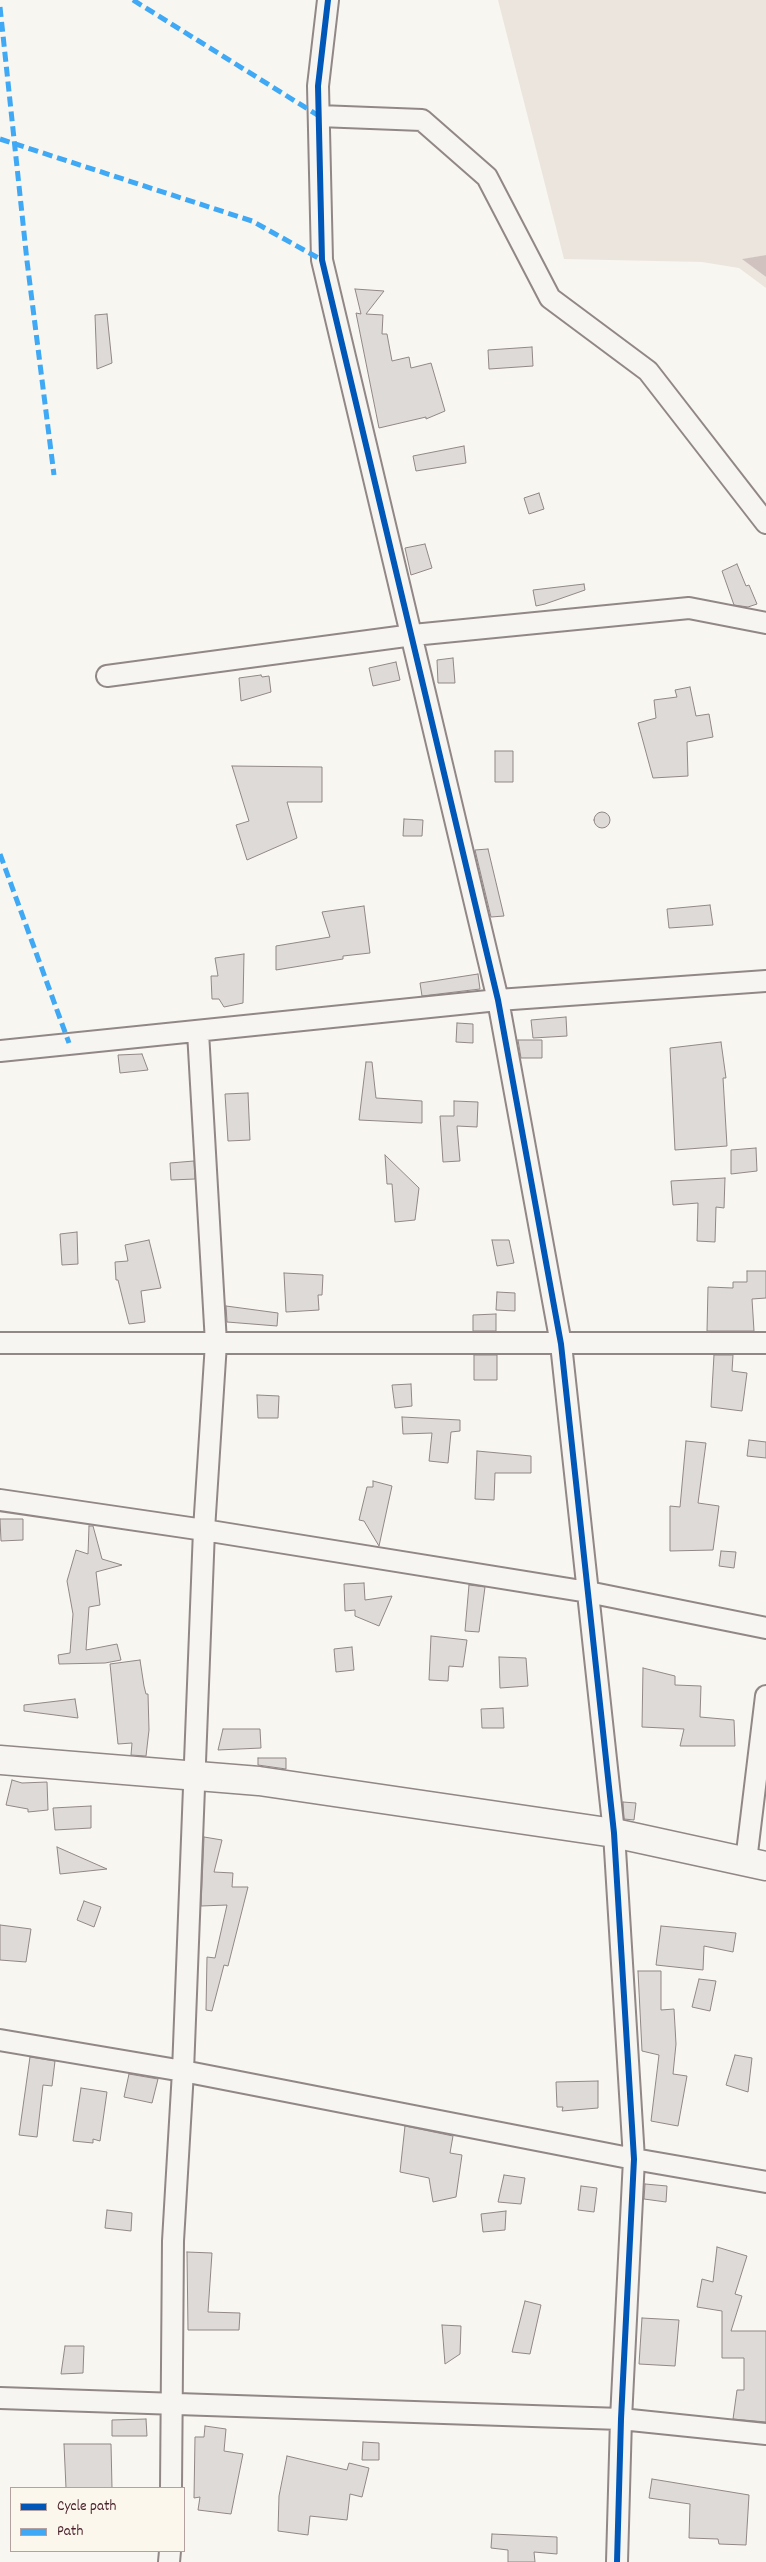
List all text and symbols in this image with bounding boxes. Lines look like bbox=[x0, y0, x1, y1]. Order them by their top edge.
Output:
legend bbox=[10, 2487, 185, 2552]
text: Cycle path bbox=[57, 2496, 116, 2518]
text: Path bbox=[57, 2521, 83, 2543]

